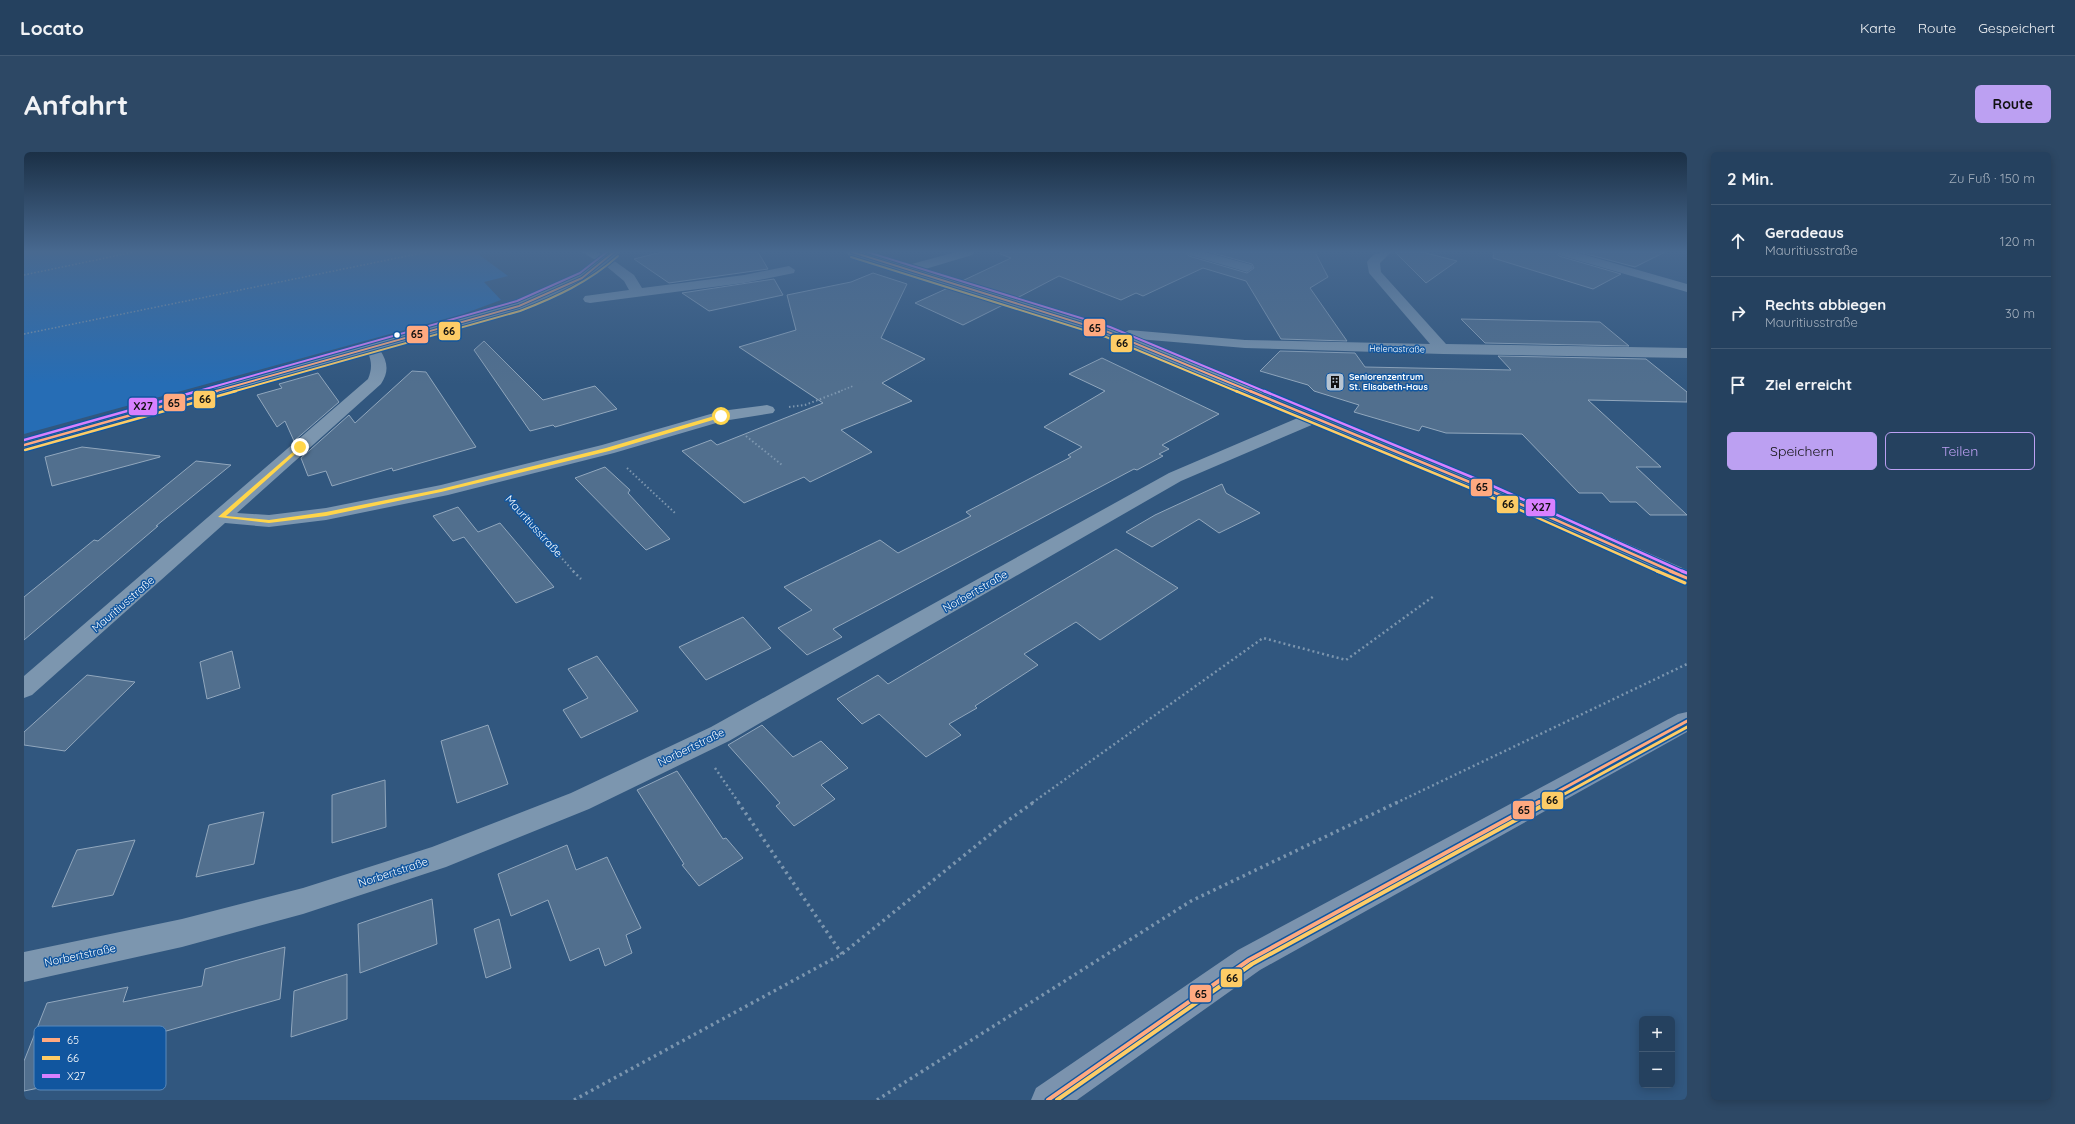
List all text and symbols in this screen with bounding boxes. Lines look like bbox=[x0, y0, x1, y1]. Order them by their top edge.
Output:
text: Locato bbox=[20, 16, 84, 40]
text: Karte bbox=[1860, 19, 1896, 37]
text: Route bbox=[1918, 19, 1956, 37]
text: Gespeichert bbox=[1978, 19, 2055, 37]
button: Route bbox=[1975, 85, 2051, 123]
text: Anfahrt bbox=[24, 87, 128, 122]
text: 2 Min. bbox=[1727, 168, 1774, 189]
text: Zu Fuß · 150 m bbox=[1949, 170, 2035, 186]
text: Geradeaus bbox=[1765, 223, 1844, 242]
icon: ahead bbox=[1727, 230, 1749, 252]
text: 120 m bbox=[2000, 233, 2035, 249]
text: Mauritiusstraße bbox=[1765, 242, 1858, 258]
text: Rechts abbiegen bbox=[1765, 295, 1886, 314]
icon: right bbox=[1727, 302, 1749, 324]
text: 30 m bbox=[2005, 305, 2035, 321]
text: Mauritiusstraße bbox=[1765, 314, 1858, 330]
line badge: 65 bbox=[1083, 318, 1106, 337]
line badge: 66 bbox=[438, 321, 461, 341]
text: 65 bbox=[1089, 321, 1101, 335]
text: 66 bbox=[443, 324, 455, 338]
line badge: 65 bbox=[406, 325, 429, 344]
text: 65 bbox=[411, 327, 423, 341]
unlabelled marker bbox=[392, 330, 402, 340]
line badge: 66 bbox=[1110, 334, 1133, 353]
text: 66 bbox=[1116, 336, 1128, 350]
street label: Helenastraße bbox=[1369, 343, 1425, 354]
building icon: Seniorenzentrum St. Elisabeth-Haus bbox=[1324, 371, 1346, 393]
place label: Seniorenzentrum St. Elisabeth-Haus bbox=[1349, 371, 1428, 392]
icon: arrive bbox=[1727, 374, 1749, 396]
text: Ziel erreicht bbox=[1765, 375, 1852, 394]
line badge: 66 bbox=[193, 390, 216, 409]
text: 66 bbox=[199, 392, 211, 406]
line badge: 65 bbox=[163, 393, 186, 412]
text: 65 bbox=[168, 396, 180, 410]
line badge: X27 bbox=[128, 397, 158, 416]
text: X27 bbox=[133, 399, 153, 413]
route start bbox=[712, 407, 730, 425]
button: Speichern bbox=[1727, 432, 1877, 470]
button: Teilen bbox=[1885, 432, 2035, 470]
route end bbox=[291, 438, 309, 456]
line badge: 65 bbox=[1470, 478, 1493, 497]
text: 65 bbox=[1476, 480, 1488, 494]
street label: Mauritiusstraße bbox=[503, 492, 565, 560]
line badge: 66 bbox=[1496, 495, 1519, 514]
text: 66 bbox=[1502, 497, 1514, 511]
line badge: X27 bbox=[1525, 498, 1556, 517]
text: X27 bbox=[1531, 500, 1551, 514]
street label: Norbertstraße bbox=[940, 567, 1010, 615]
street label: Mauritiusstraße bbox=[89, 573, 157, 635]
street label: Norbertstraße bbox=[655, 725, 727, 769]
line badge: 66 bbox=[1541, 791, 1564, 810]
text: 66 bbox=[1546, 793, 1558, 807]
line badge: 65 bbox=[1512, 800, 1535, 820]
text: 65 bbox=[1518, 803, 1530, 817]
street label: Norbertstraße bbox=[356, 854, 430, 890]
street label: Norbertstraße bbox=[43, 941, 117, 969]
line badge: 66 bbox=[1220, 968, 1243, 988]
text: 66 bbox=[1226, 971, 1238, 985]
line badge: 65 bbox=[1189, 984, 1212, 1003]
text: 65 bbox=[1195, 987, 1207, 1001]
map controls bbox=[1639, 1016, 1675, 1088]
button: + bbox=[1639, 1016, 1675, 1052]
legend bbox=[34, 1026, 166, 1090]
text: 65 bbox=[67, 1033, 79, 1047]
text: 66 bbox=[67, 1051, 79, 1065]
button: − bbox=[1639, 1052, 1675, 1088]
text: X27 bbox=[67, 1069, 86, 1083]

